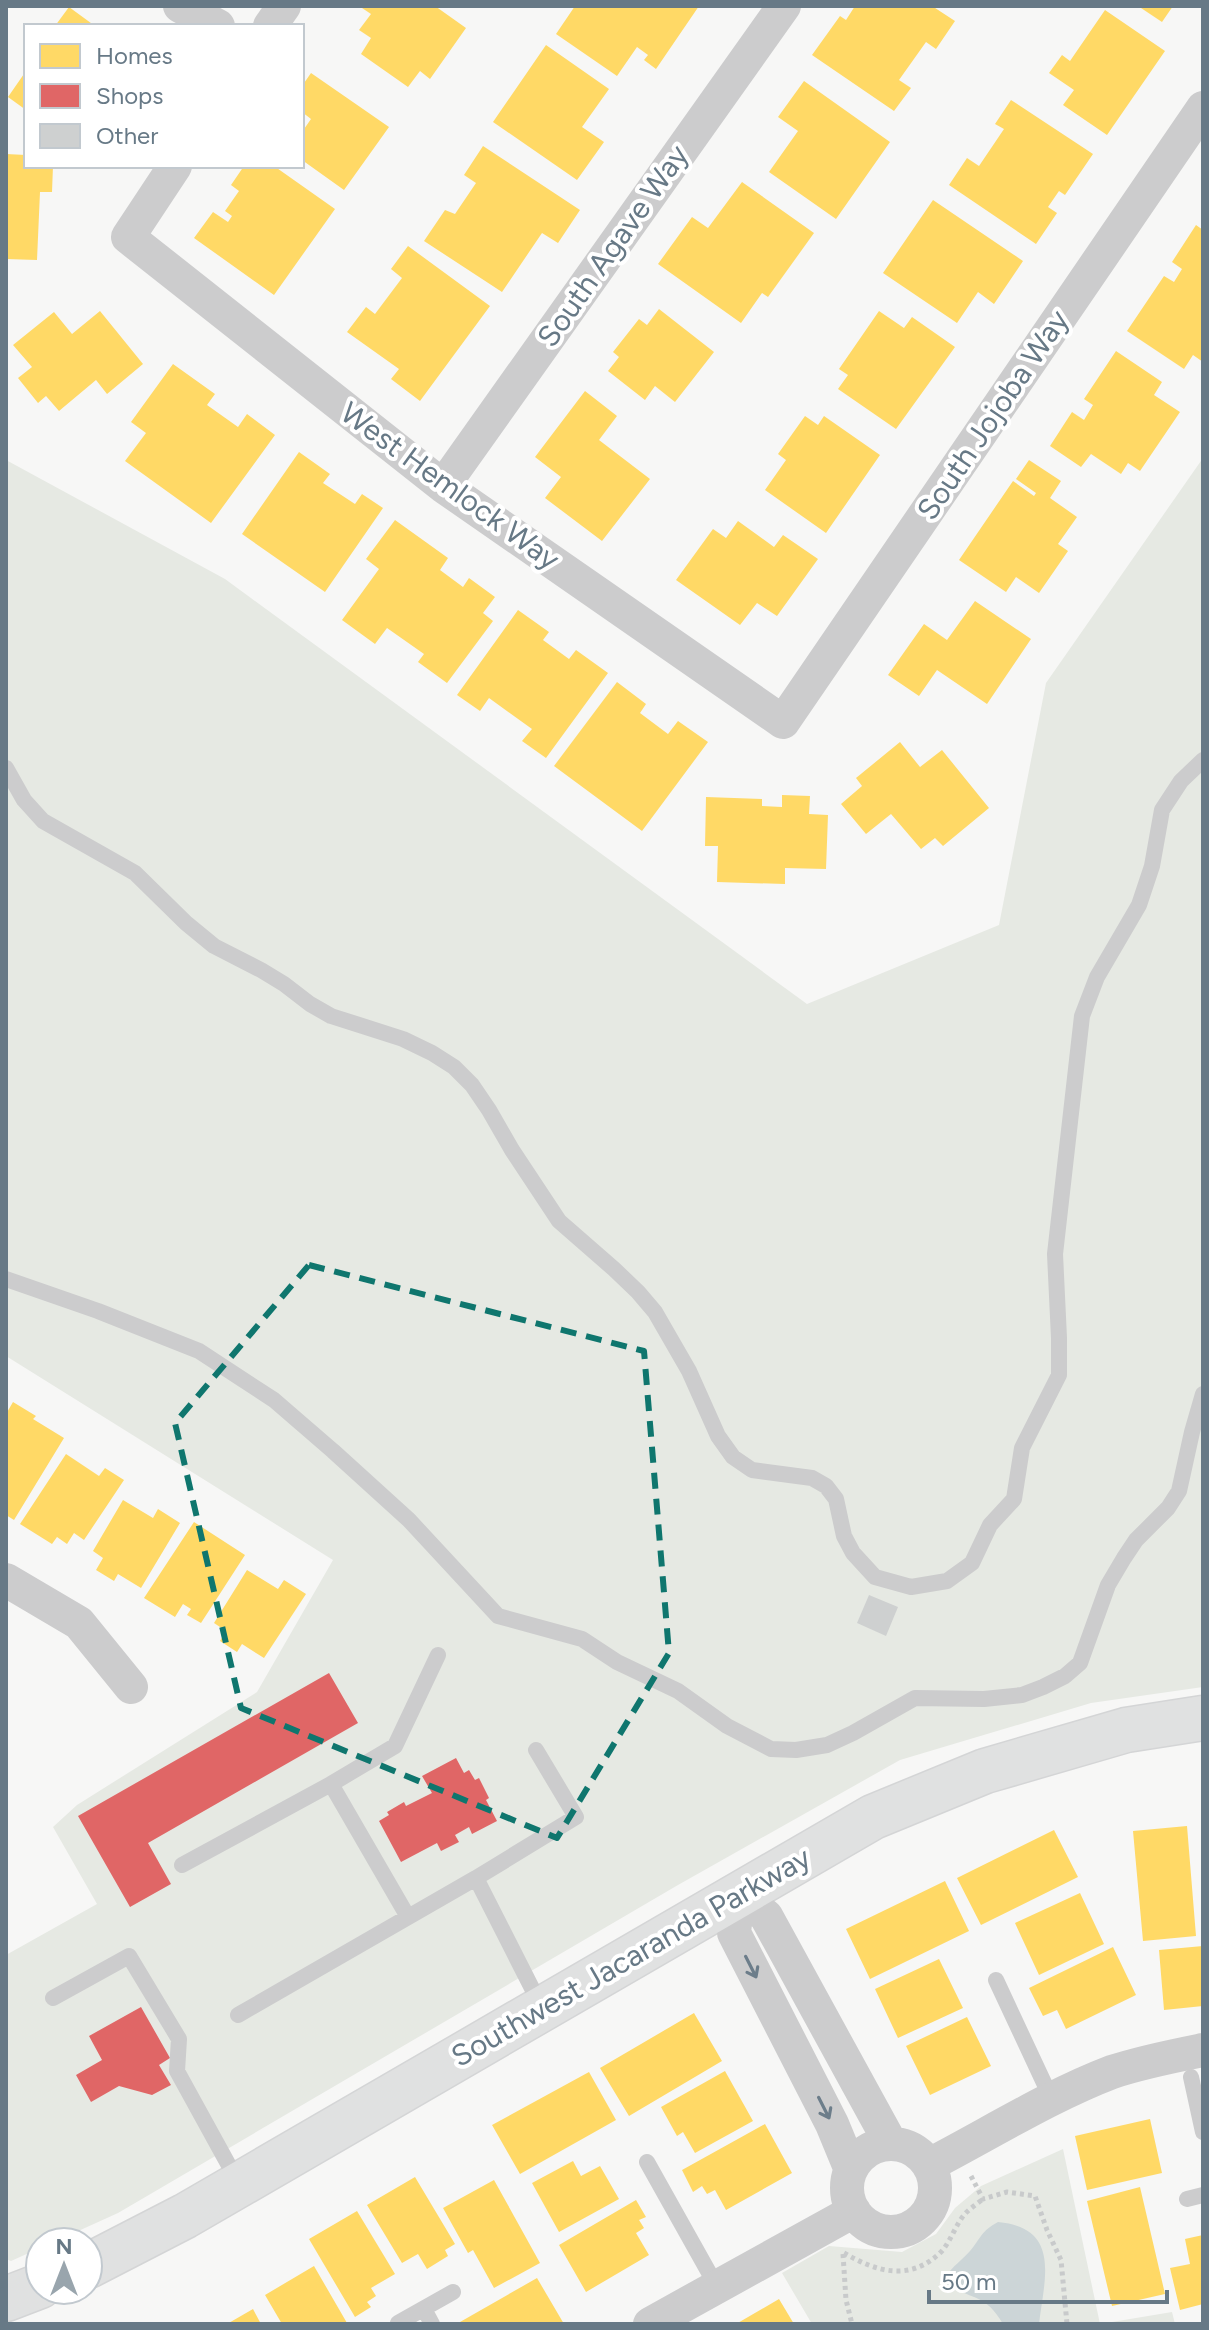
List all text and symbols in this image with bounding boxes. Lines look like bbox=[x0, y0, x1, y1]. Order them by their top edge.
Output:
legend bbox=[24, 24, 304, 168]
text: Homes bbox=[96, 41, 173, 70]
text: Shops bbox=[96, 81, 163, 110]
text: Other bbox=[96, 121, 158, 150]
street label: South Agave Way bbox=[529, 137, 696, 354]
street label: South Jojoba Way bbox=[909, 303, 1077, 527]
street label: West Hemlock Way bbox=[334, 394, 567, 578]
street label: Southwest Jacaranda Parkway bbox=[445, 1838, 817, 2075]
one-way arrow bbox=[744, 1955, 759, 1979]
one-way arrow bbox=[817, 2096, 833, 2120]
north arrow bbox=[24, 2226, 104, 2306]
text: N bbox=[55, 2233, 73, 2260]
scale bar bbox=[929, 2254, 1167, 2304]
text: 50 m bbox=[941, 2267, 997, 2296]

